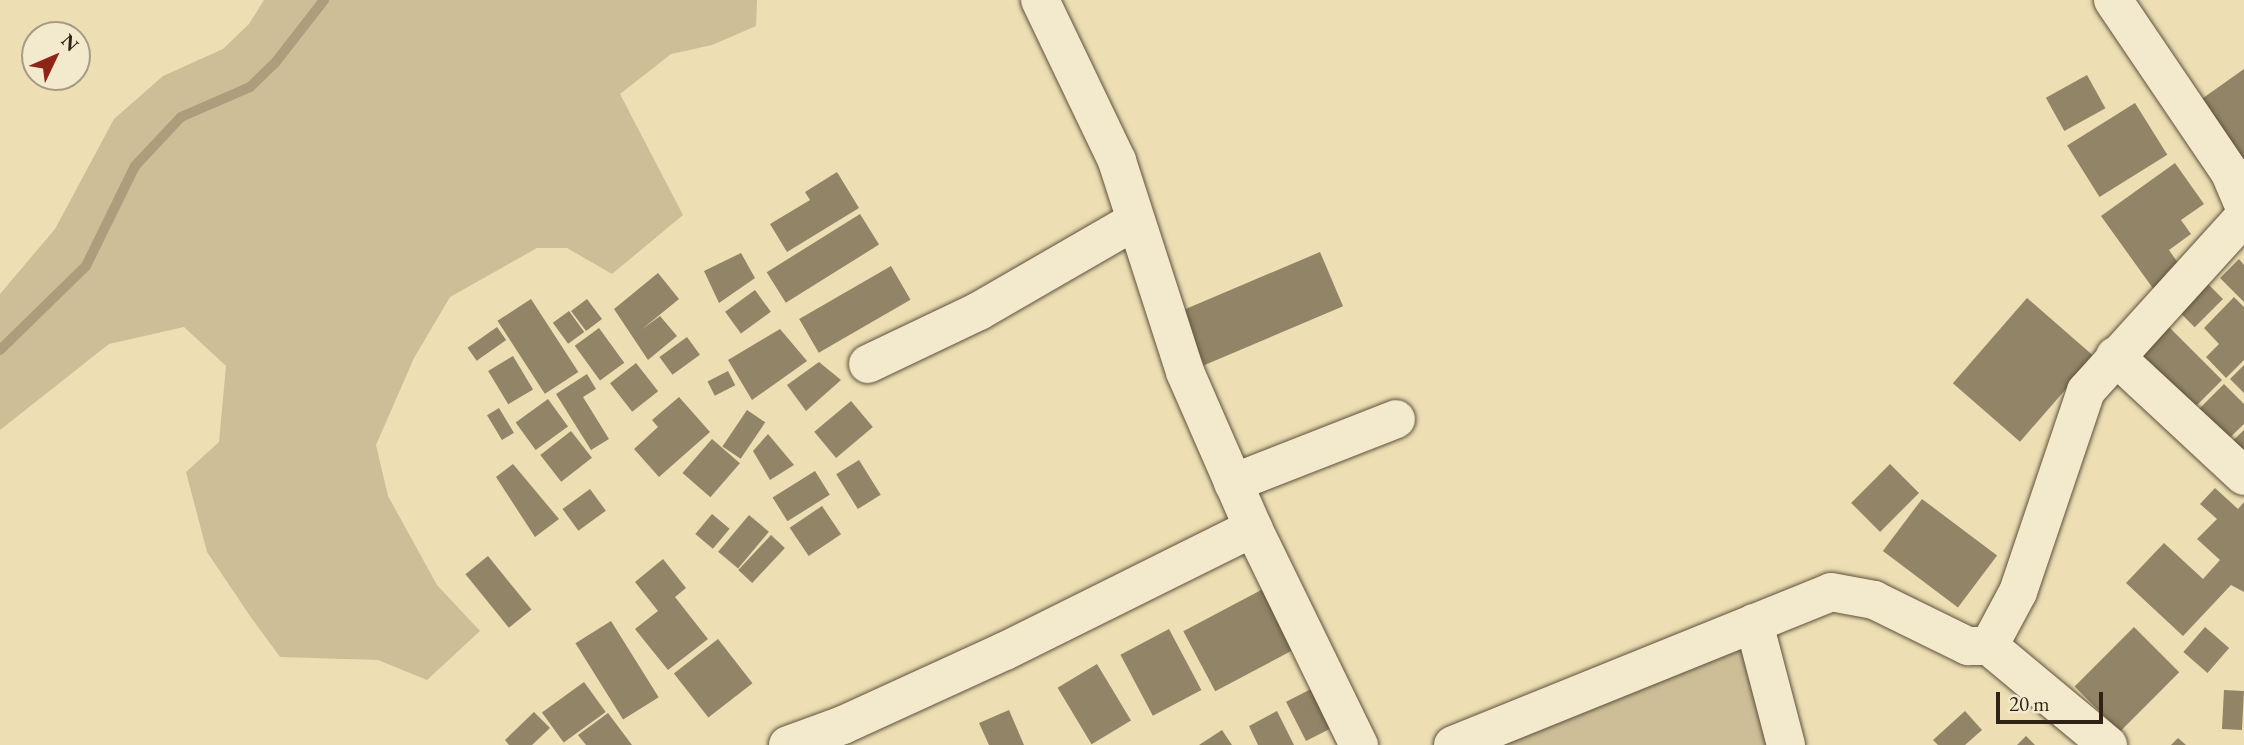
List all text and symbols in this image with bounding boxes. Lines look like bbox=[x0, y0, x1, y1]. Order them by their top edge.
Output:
north arrow bbox=[21, 21, 91, 91]
text: N bbox=[56, 28, 84, 57]
scale bar bbox=[1999, 678, 2106, 722]
text: 20 m bbox=[2009, 690, 2050, 717]

